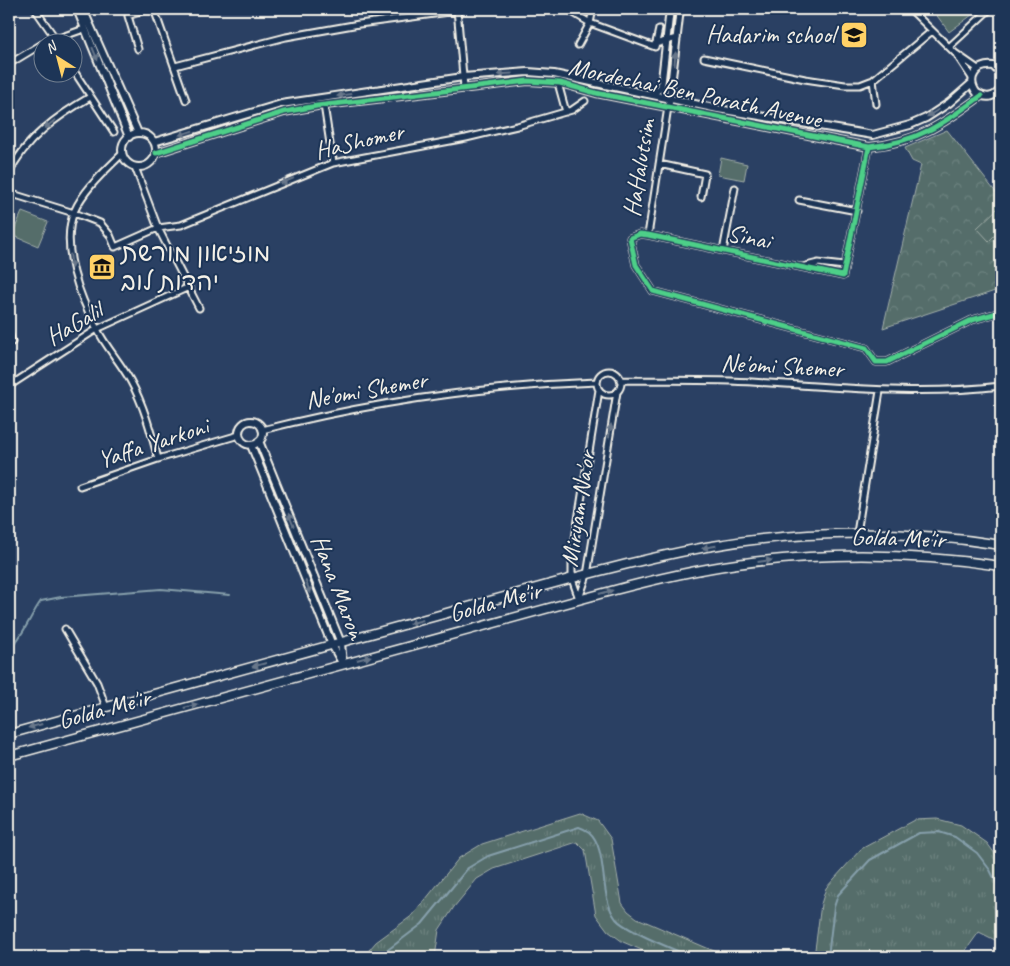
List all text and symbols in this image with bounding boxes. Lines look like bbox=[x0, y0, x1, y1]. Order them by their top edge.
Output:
place label: Hadarim school bbox=[706, 19, 840, 51]
school or university icon: Hadarim school bbox=[839, 20, 869, 50]
north arrow bbox=[32, 32, 82, 82]
text: N bbox=[42, 37, 61, 57]
one-way arrow bbox=[91, 47, 99, 61]
one-way arrow bbox=[671, 50, 679, 66]
street label: Mordechai Ben Porath Avenue bbox=[566, 51, 826, 136]
one-way arrow bbox=[497, 71, 513, 79]
one-way arrow bbox=[336, 91, 352, 99]
one-way arrow bbox=[927, 108, 940, 118]
street label: HaShomer bbox=[312, 115, 408, 167]
street label: HaHalutsim bbox=[616, 115, 663, 219]
one-way arrow bbox=[44, 119, 57, 130]
one-way arrow bbox=[179, 129, 194, 137]
one-way arrow bbox=[279, 177, 294, 185]
street label: Sinai bbox=[725, 217, 777, 258]
place label: מוזיאון מורשת יהדות לוב bbox=[119, 237, 270, 298]
museum icon: מוזיאון מורשת יהדות לוב bbox=[87, 252, 117, 282]
one-way arrow bbox=[67, 254, 75, 270]
street label: HaGalil bbox=[40, 293, 112, 353]
street label: Ne'omi Shemer bbox=[720, 347, 847, 385]
street label: Ne'omi Shemer bbox=[303, 363, 432, 416]
street label: Yaffa Yarkoni bbox=[94, 409, 216, 476]
one-way arrow bbox=[606, 423, 614, 439]
street label: Miryam Na'or bbox=[553, 446, 603, 569]
one-way arrow bbox=[287, 513, 294, 528]
street label: Golda Me'ir bbox=[851, 520, 948, 556]
street label: Hana Maron bbox=[303, 530, 373, 646]
one-way arrow bbox=[700, 543, 716, 551]
one-way arrow bbox=[757, 557, 773, 565]
street label: Golda Me'ir bbox=[446, 574, 547, 630]
one-way arrow bbox=[304, 580, 312, 595]
one-way arrow bbox=[598, 588, 613, 596]
one-way arrow bbox=[408, 618, 423, 626]
one-way arrow bbox=[357, 654, 372, 662]
one-way arrow bbox=[252, 661, 267, 669]
street label: Golda Me'ir bbox=[55, 681, 156, 737]
one-way arrow bbox=[183, 702, 198, 710]
one-way arrow bbox=[27, 723, 42, 731]

